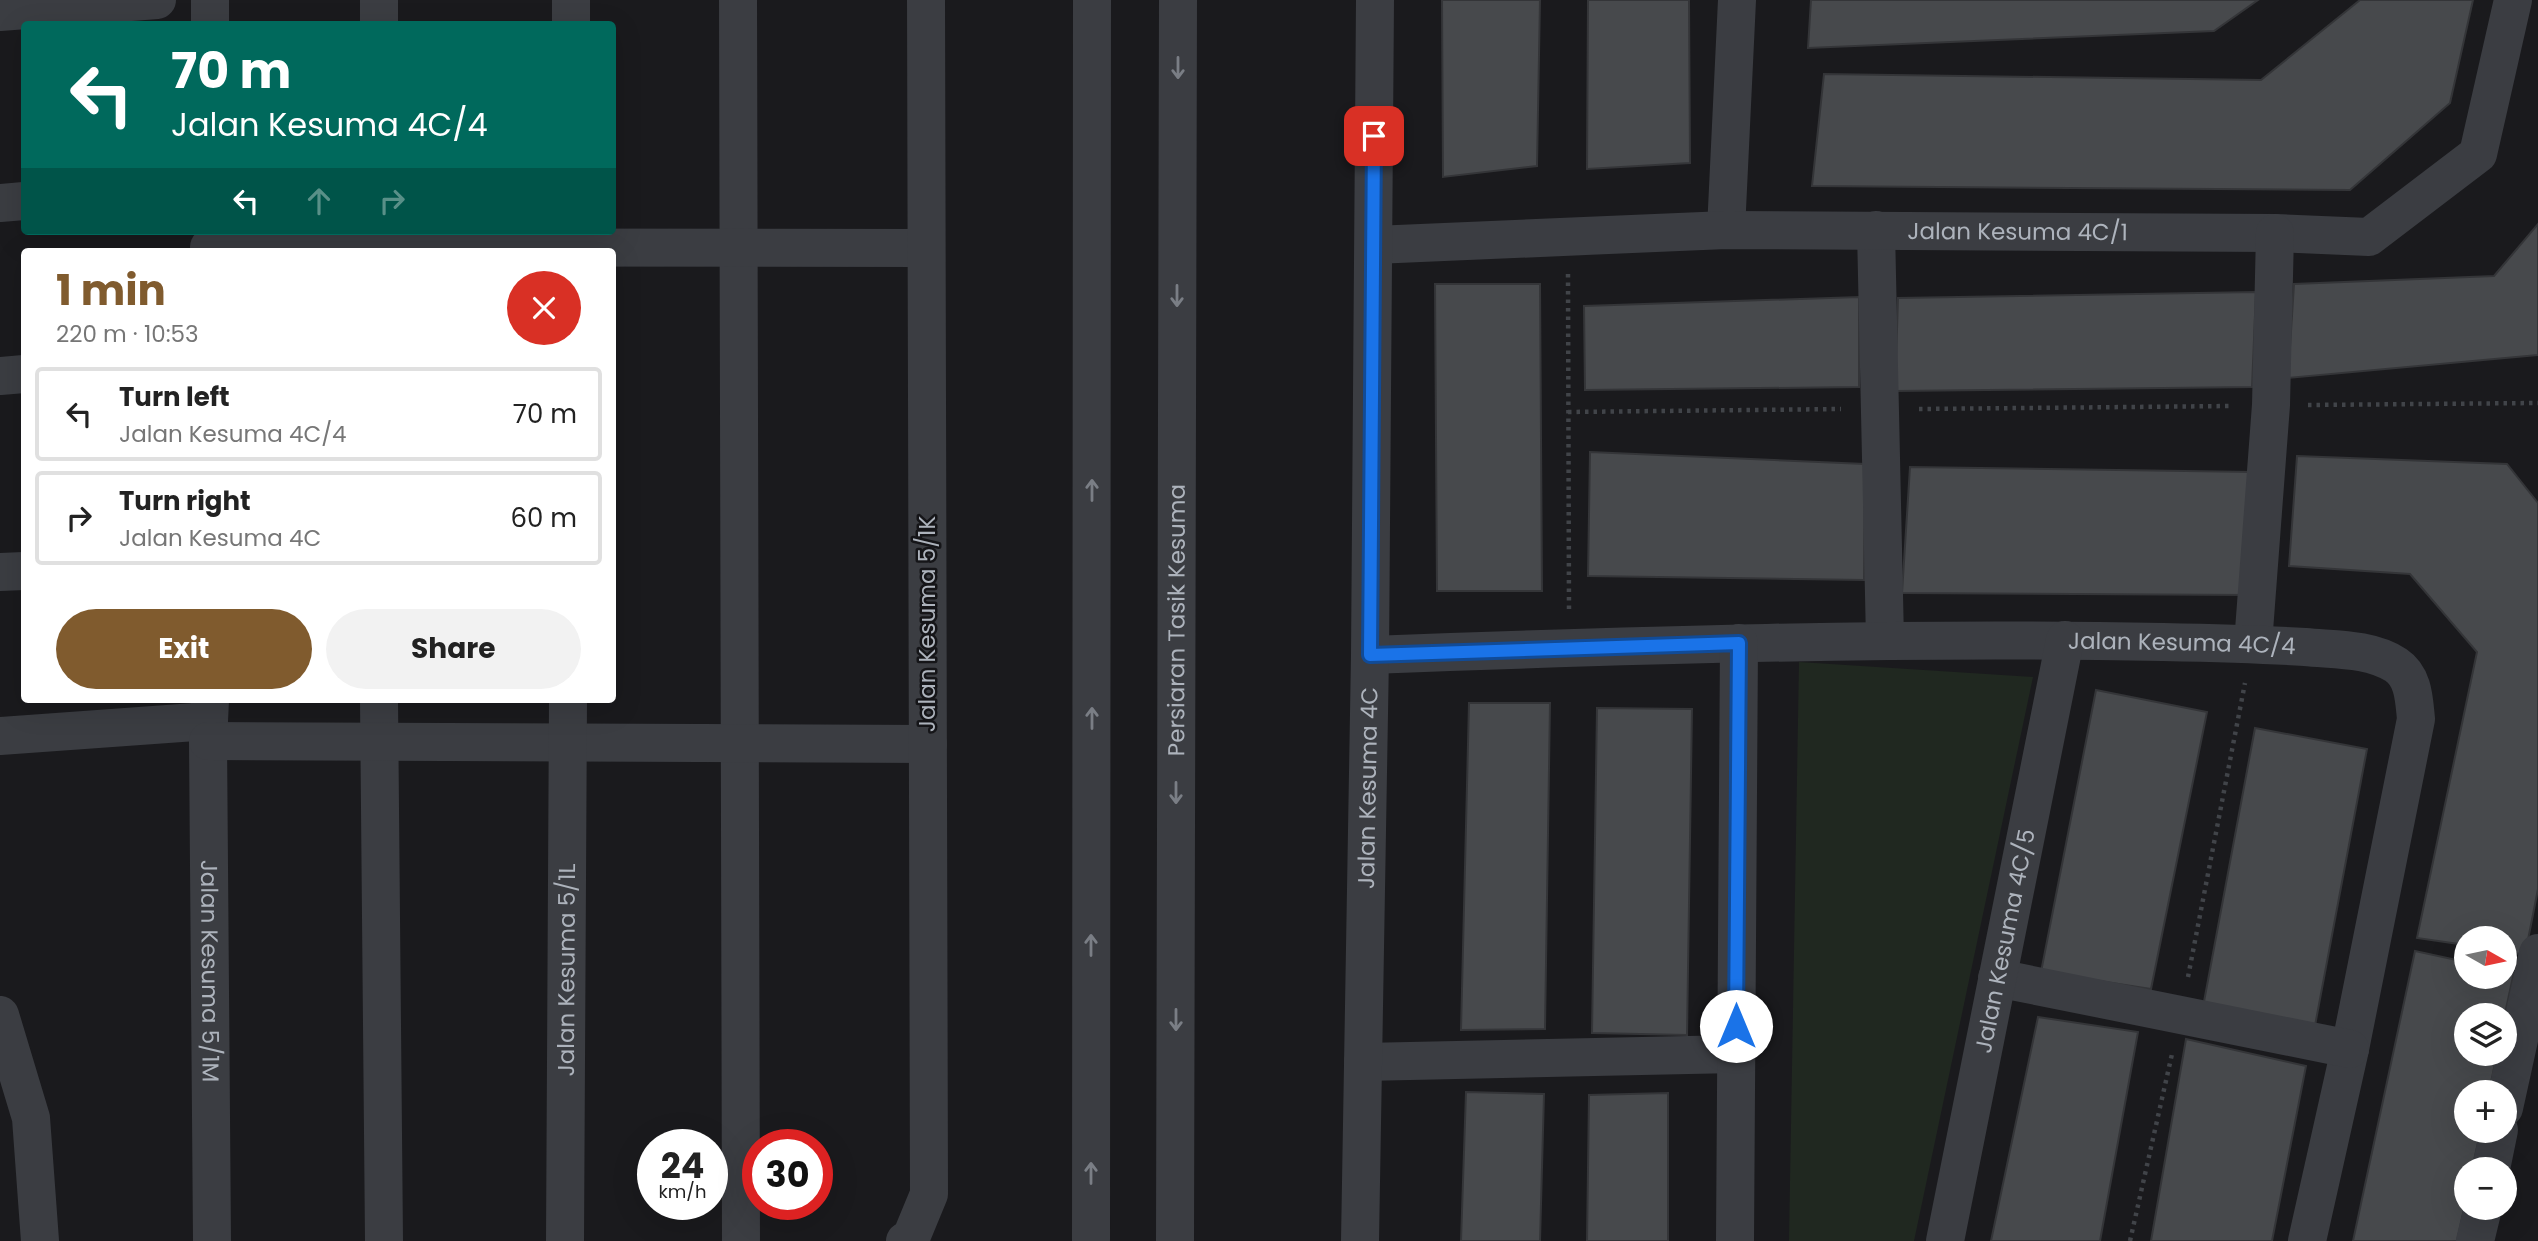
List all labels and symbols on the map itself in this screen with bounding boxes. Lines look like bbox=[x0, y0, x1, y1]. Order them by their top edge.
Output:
one-way arrow bbox=[1171, 56, 1185, 79]
pin bbox=[1344, 106, 1404, 166]
street label: Jalan Kesuma 4C/1 bbox=[1907, 215, 2128, 248]
one-way arrow bbox=[1170, 284, 1184, 307]
one-way arrow bbox=[1085, 479, 1099, 502]
street label: Persiaran Tasik Kesuma bbox=[1160, 484, 1193, 756]
street label: Jalan Kesuma 5/1K bbox=[911, 516, 943, 732]
street label: Jalan Kesuma 4C/4 bbox=[2068, 625, 2296, 662]
street label: Jalan Kesuma 4C bbox=[1350, 687, 1385, 889]
one-way arrow bbox=[1085, 707, 1099, 730]
one-way arrow bbox=[1169, 781, 1183, 804]
street label: Jalan Kesuma 4C/5 bbox=[1967, 826, 2043, 1056]
street label: Jalan Kesuma 5/1M bbox=[193, 859, 227, 1082]
street label: Jalan Kesuma 5/1L bbox=[550, 863, 583, 1077]
north arrow bbox=[2454, 926, 2516, 989]
one-way arrow bbox=[1084, 934, 1098, 957]
position arrow bbox=[1699, 989, 1773, 1063]
one-way arrow bbox=[1169, 1008, 1183, 1031]
speed limit sign: 30 bbox=[742, 1129, 833, 1220]
one-way arrow bbox=[1084, 1162, 1098, 1185]

